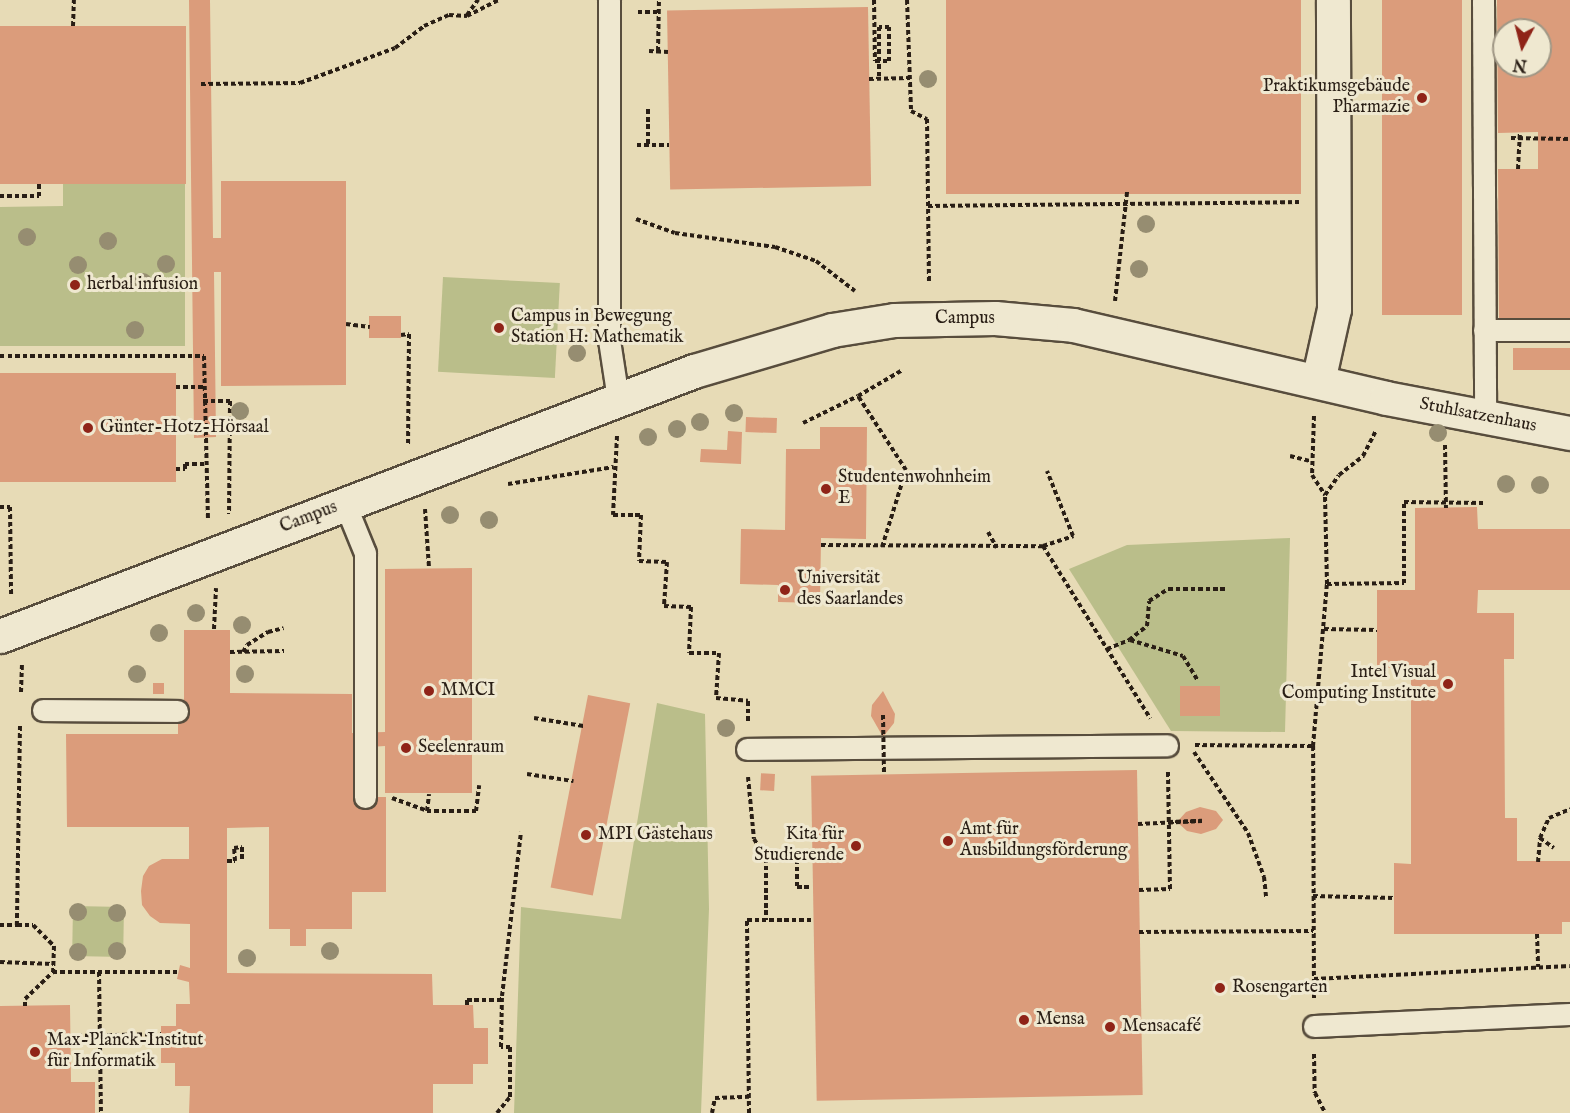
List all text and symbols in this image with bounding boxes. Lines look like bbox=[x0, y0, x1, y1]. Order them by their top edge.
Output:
north arrow bbox=[1492, 18, 1552, 78]
text: N bbox=[1512, 53, 1528, 75]
place label: Praktikumsgebäude Pharmazie bbox=[1263, 77, 1410, 119]
marker: Praktikumsgebäude Pharmazie bbox=[1415, 91, 1429, 105]
place label: herbal infusion bbox=[87, 274, 198, 296]
marker: herbal infusion bbox=[68, 278, 82, 292]
place label: Campus in Bewegung Station H: Mathematik bbox=[511, 307, 683, 350]
street label: Campus bbox=[935, 308, 995, 330]
marker: Campus in Bewegung Station H: Mathematik bbox=[492, 321, 506, 335]
street label: Stuhlsatzenhaus bbox=[1418, 394, 1538, 438]
place label: Günter-Hotz-Hörsaal bbox=[100, 417, 269, 439]
marker: Günter-Hotz-Hörsaal bbox=[81, 421, 95, 435]
place label: Studentenwohnheim E bbox=[838, 468, 991, 510]
marker: Studentenwohnheim E bbox=[819, 482, 833, 496]
street label: Campus bbox=[277, 497, 341, 539]
place label: Universität des Saarlandes bbox=[797, 569, 903, 612]
marker: Universität des Saarlandes bbox=[778, 583, 792, 597]
place label: Intel Visual Computing Institute bbox=[1282, 663, 1436, 706]
marker: Intel Visual Computing Institute bbox=[1441, 677, 1455, 691]
place label: MMCI bbox=[441, 680, 495, 702]
marker: MMCI bbox=[422, 684, 436, 698]
place label: Seelenraum bbox=[418, 737, 504, 759]
marker: Seelenraum bbox=[399, 741, 413, 755]
place label: Amt für Ausbildungsförderung bbox=[960, 820, 1128, 862]
place label: MPI Gästehaus bbox=[598, 824, 713, 846]
place label: Kita für Studierende bbox=[754, 825, 844, 868]
marker: MPI Gästehaus bbox=[579, 828, 593, 842]
marker: Amt für Ausbildungsförderung bbox=[941, 834, 955, 848]
marker: Kita für Studierende bbox=[849, 839, 863, 853]
place label: Rosengarten bbox=[1232, 977, 1328, 999]
marker: Rosengarten bbox=[1213, 981, 1227, 995]
place label: Mensa bbox=[1036, 1009, 1085, 1031]
marker: Mensa bbox=[1017, 1013, 1031, 1027]
place label: Mensacafé bbox=[1122, 1016, 1201, 1038]
marker: Mensacafé bbox=[1103, 1020, 1117, 1034]
place label: Max-Planck-Institut für Informatik bbox=[47, 1031, 204, 1074]
marker: Max-Planck-Institut für Informatik bbox=[28, 1045, 42, 1059]

